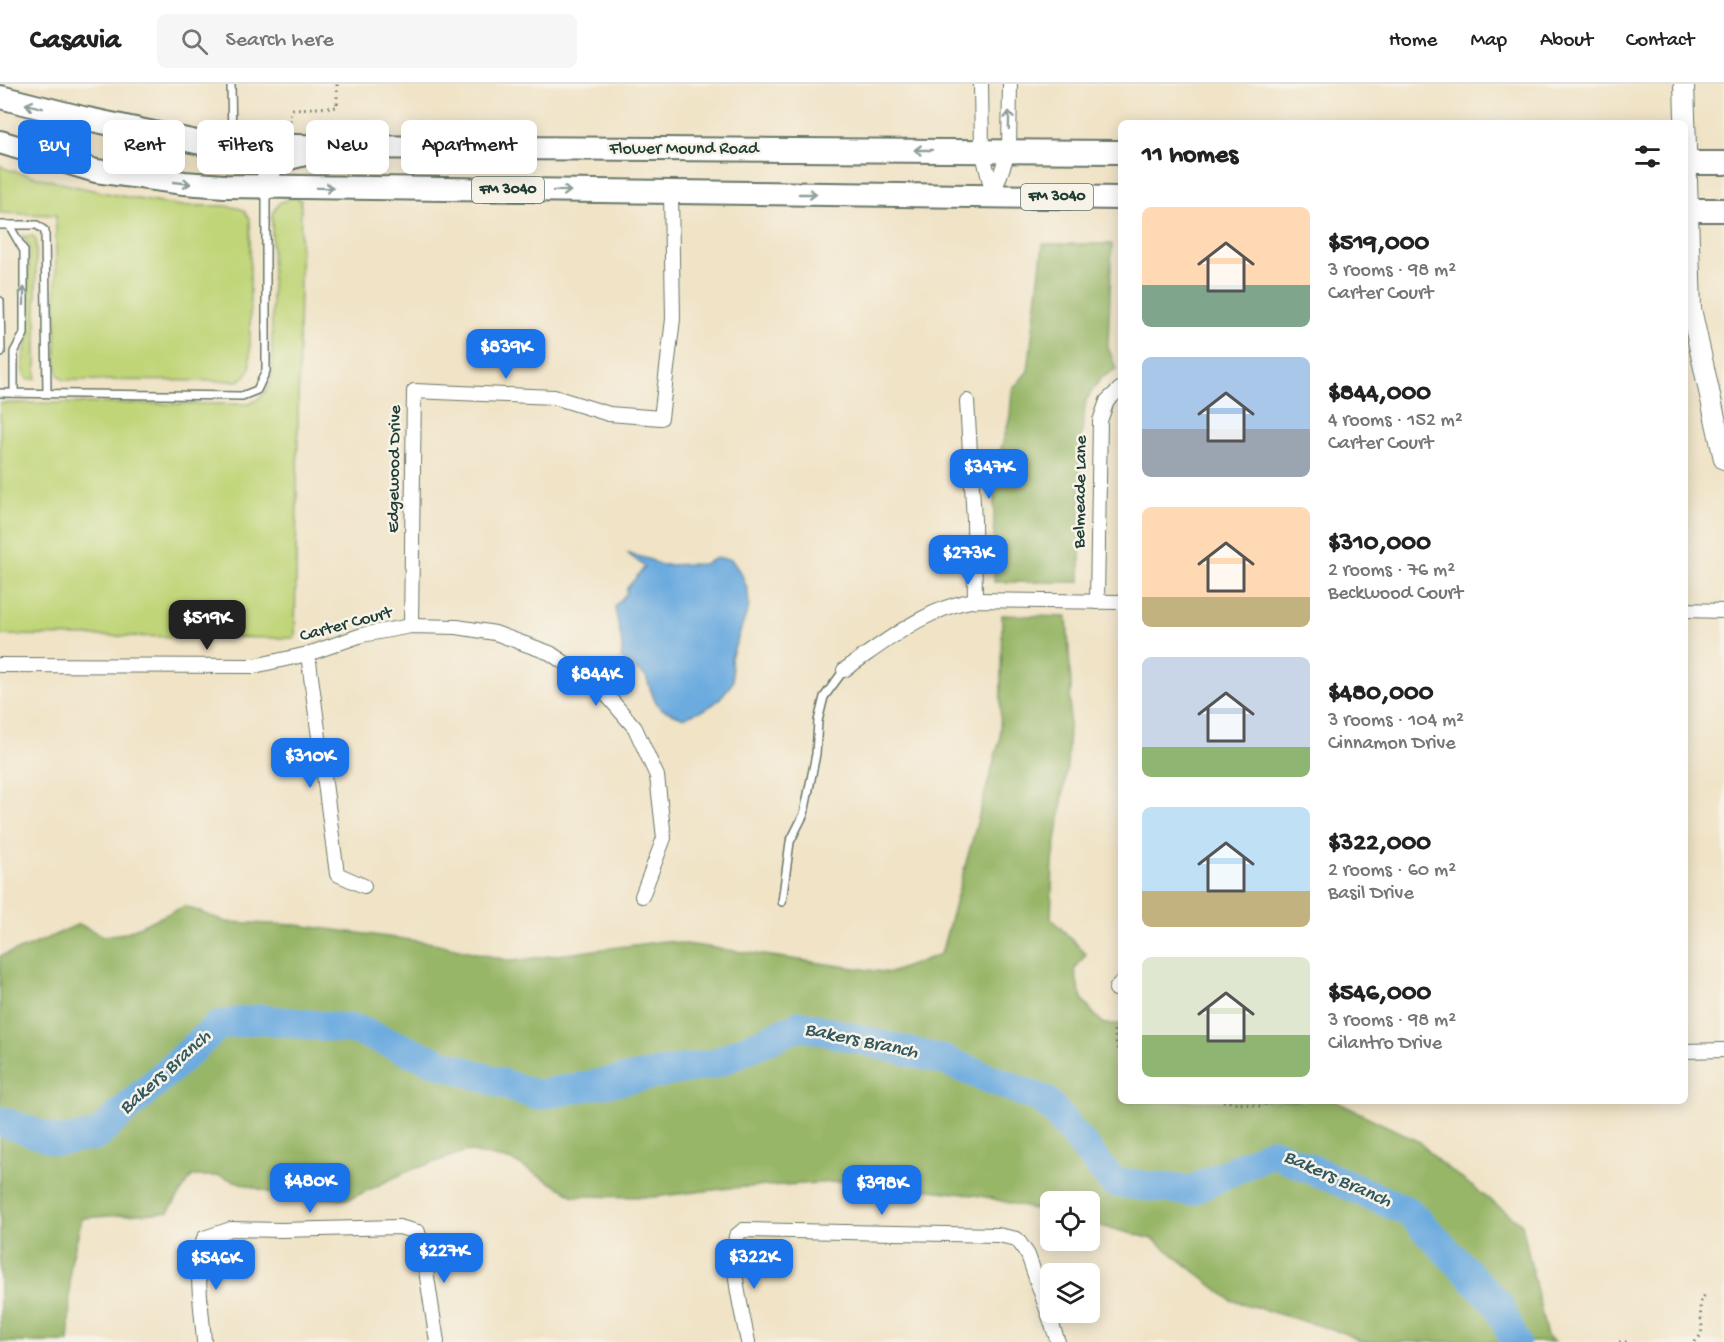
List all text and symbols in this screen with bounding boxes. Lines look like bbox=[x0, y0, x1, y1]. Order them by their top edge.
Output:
search box bbox=[157, 14, 577, 68]
text: Casavia bbox=[30, 25, 121, 58]
icon: search bbox=[178, 25, 211, 58]
text: Search here bbox=[226, 28, 334, 54]
text: Home bbox=[1389, 29, 1437, 54]
text: Map bbox=[1470, 29, 1507, 54]
text: About bbox=[1540, 29, 1593, 54]
text: Contact bbox=[1626, 29, 1694, 54]
one-way arrow bbox=[25, 100, 44, 112]
one-way arrow bbox=[1003, 111, 1015, 131]
chip: Buy bbox=[18, 120, 91, 174]
chip: Rent bbox=[103, 120, 185, 174]
chip: Filters bbox=[197, 120, 294, 174]
chip: New bbox=[306, 120, 389, 174]
chip: Apartment bbox=[401, 120, 537, 174]
street label: Flower Mound Road bbox=[608, 139, 760, 160]
icon: filters bbox=[1631, 140, 1664, 173]
text: 11 homes bbox=[1142, 141, 1238, 172]
one-way arrow bbox=[914, 144, 934, 156]
one-way arrow bbox=[171, 177, 191, 188]
road number: FM 3040 bbox=[472, 177, 544, 203]
one-way arrow bbox=[314, 182, 334, 194]
road number: FM 3040 bbox=[1021, 184, 1093, 210]
one-way arrow bbox=[551, 185, 571, 197]
one-way arrow bbox=[797, 188, 817, 200]
text: $519,000 bbox=[1328, 229, 1429, 260]
icon: home bbox=[1190, 231, 1262, 303]
text: 3 rooms · 98 m² bbox=[1328, 260, 1456, 283]
text: Carter Court bbox=[1328, 283, 1433, 306]
one-way arrow bbox=[18, 287, 30, 307]
pin: $839K bbox=[464, 329, 548, 380]
text: $839K bbox=[480, 337, 532, 360]
text: $844,000 bbox=[1328, 379, 1431, 410]
icon: home bbox=[1190, 381, 1262, 453]
street label: Edgewood Drive bbox=[383, 404, 407, 533]
text: 4 rooms · 152 m² bbox=[1328, 410, 1463, 433]
text: Carter Court bbox=[1328, 433, 1433, 456]
street label: Belmeade Lane bbox=[1069, 435, 1092, 550]
pin: $347K bbox=[947, 449, 1031, 500]
text: $347K bbox=[964, 457, 1014, 480]
text: $310,000 bbox=[1328, 529, 1431, 560]
icon: home bbox=[1190, 531, 1262, 603]
pin: $273K bbox=[926, 535, 1010, 586]
text: $273K bbox=[943, 543, 993, 566]
text: 2 rooms · 76 m² bbox=[1328, 560, 1455, 583]
text: Beckwood Court bbox=[1328, 583, 1463, 606]
pin: $519K bbox=[165, 600, 249, 651]
street label: Carter Court bbox=[298, 602, 396, 647]
text: $519K bbox=[183, 608, 231, 631]
pin: $844K bbox=[554, 656, 638, 707]
text: $844K bbox=[571, 664, 621, 687]
text: $480,000 bbox=[1328, 679, 1433, 710]
icon: home bbox=[1190, 681, 1262, 753]
text: 3 rooms · 104 m² bbox=[1328, 710, 1464, 733]
text: Cinnamon Drive bbox=[1328, 733, 1456, 756]
pin: $310K bbox=[268, 738, 352, 789]
text: $310K bbox=[285, 746, 335, 769]
text: $322,000 bbox=[1328, 829, 1431, 860]
icon: home bbox=[1190, 831, 1262, 903]
text: 2 rooms · 60 m² bbox=[1328, 860, 1456, 883]
text: Basil Drive bbox=[1328, 883, 1414, 906]
text: $546,000 bbox=[1328, 979, 1431, 1010]
icon: home bbox=[1190, 981, 1262, 1053]
text: 3 rooms · 98 m² bbox=[1328, 1010, 1456, 1033]
water label: Bakers Branch bbox=[802, 1019, 920, 1065]
water label: Bakers Branch bbox=[115, 1026, 217, 1120]
text: Cilantro Drive bbox=[1328, 1033, 1442, 1056]
water label: Bakers Branch bbox=[1280, 1146, 1395, 1214]
pin: $480K bbox=[268, 1163, 352, 1214]
pin: $398K bbox=[840, 1165, 924, 1216]
text: $480K bbox=[284, 1171, 336, 1194]
text: $398K bbox=[856, 1173, 908, 1196]
map controls bbox=[1040, 1191, 1100, 1323]
button: locate bbox=[1040, 1191, 1100, 1251]
pin: $227K bbox=[402, 1233, 486, 1284]
pin: $322K bbox=[712, 1239, 796, 1290]
pin: $546K bbox=[174, 1240, 258, 1291]
text: $227K bbox=[419, 1241, 469, 1264]
text: $322K bbox=[729, 1247, 779, 1270]
text: $546K bbox=[191, 1248, 241, 1271]
button: layers bbox=[1040, 1263, 1100, 1323]

